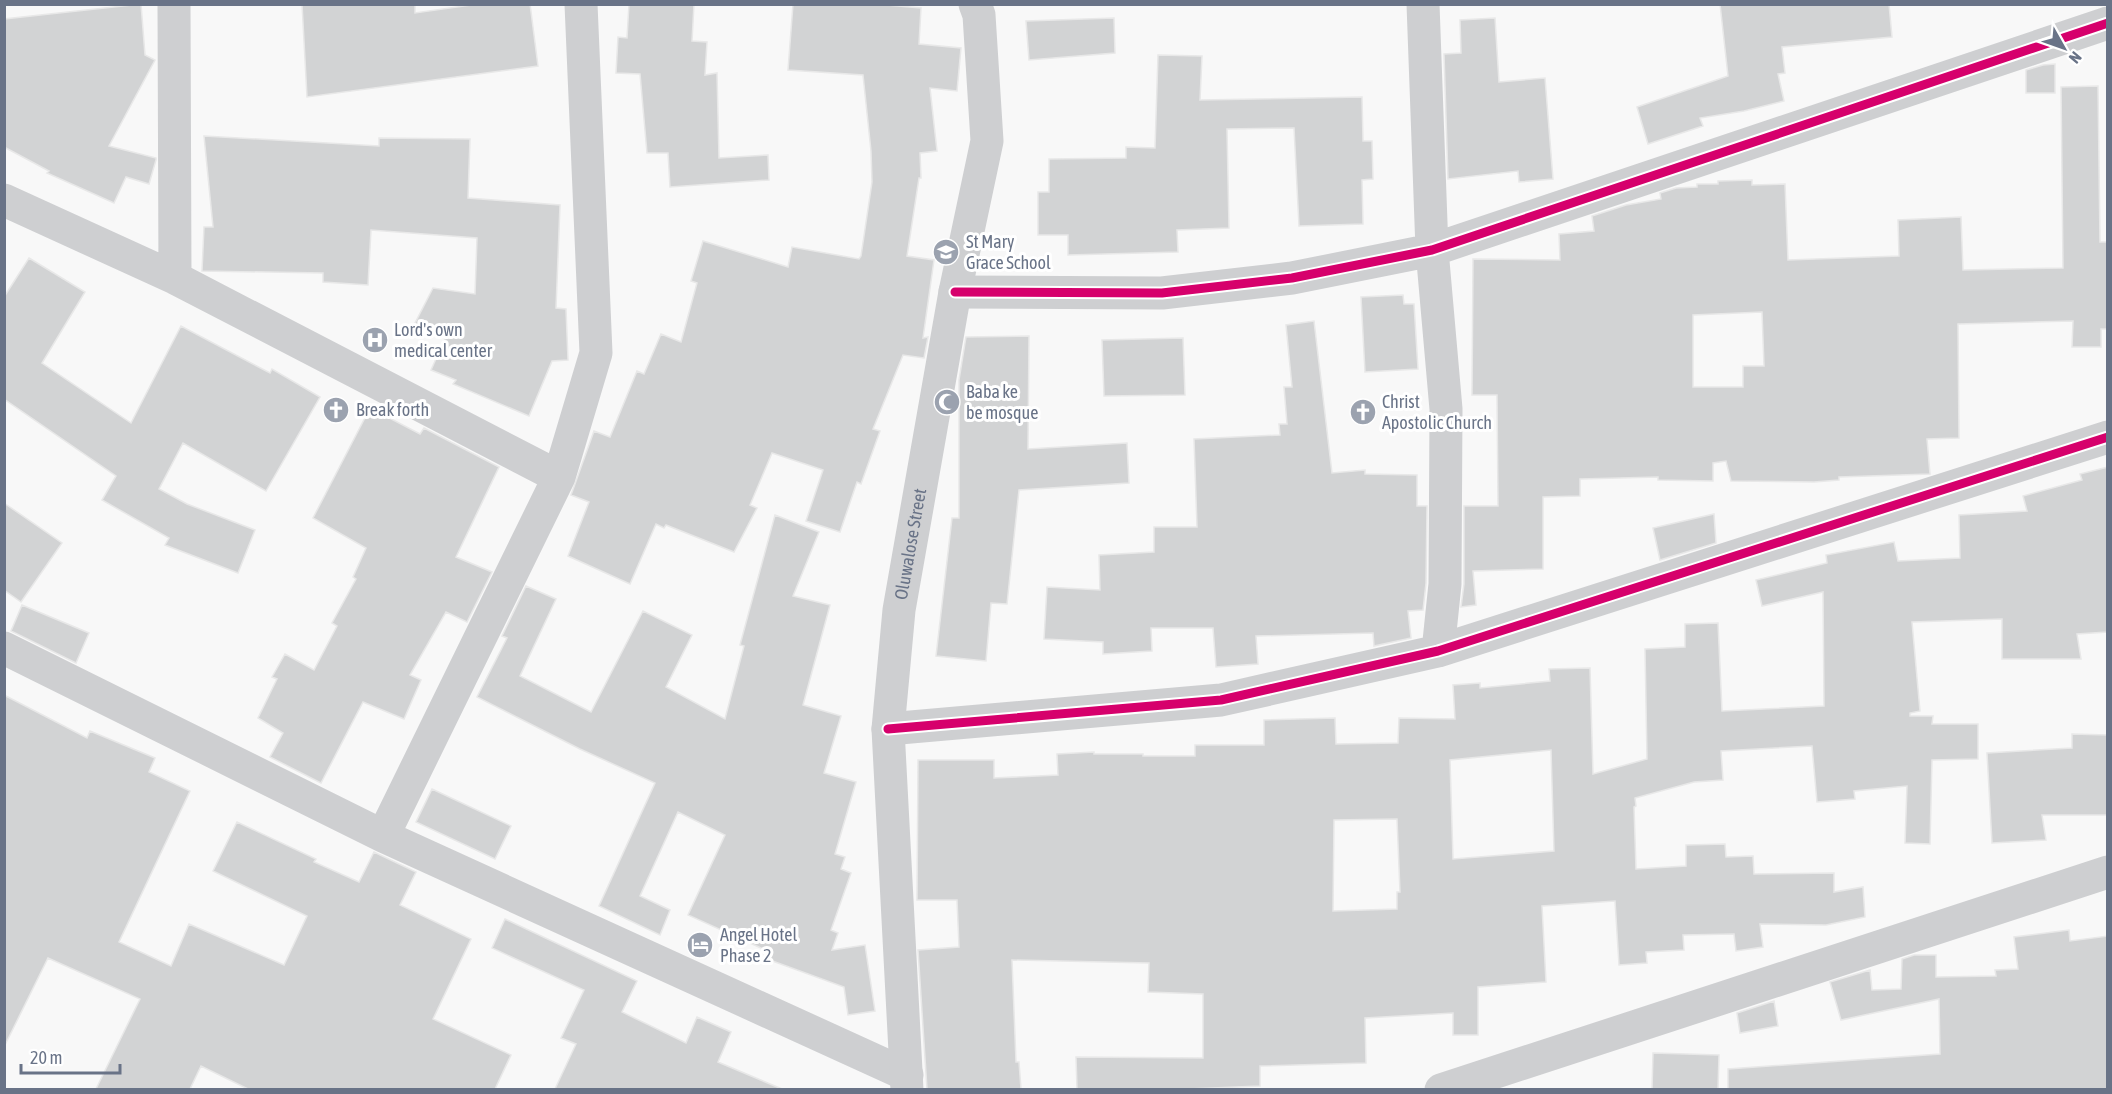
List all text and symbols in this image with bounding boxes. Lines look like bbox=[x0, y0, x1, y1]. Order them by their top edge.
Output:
north arrow bbox=[2034, 18, 2094, 78]
text: N bbox=[2066, 48, 2085, 67]
place label: St Mary Grace School bbox=[966, 231, 1051, 273]
school or university icon: St Mary Grace School bbox=[931, 237, 961, 267]
place label: Lord's own medical center bbox=[394, 319, 493, 361]
hospital icon: Lord's own medical center bbox=[360, 325, 390, 355]
place label: Baba ke be mosque bbox=[966, 381, 1038, 423]
mosque icon: Baba ke be mosque bbox=[932, 387, 962, 417]
place label: Christ Apostolic Church bbox=[1382, 391, 1492, 433]
church icon: Break forth bbox=[321, 395, 351, 425]
church icon: Christ Apostolic Church bbox=[1348, 397, 1378, 427]
place label: Break forth bbox=[356, 399, 429, 420]
street label: Oluwalose Street bbox=[890, 487, 930, 601]
place label: Angel Hotel Phase 2 bbox=[720, 924, 797, 966]
hotel icon: Angel Hotel Phase 2 bbox=[685, 930, 715, 960]
scale bar bbox=[21, 1037, 120, 1075]
text: 20 m bbox=[30, 1047, 62, 1068]

